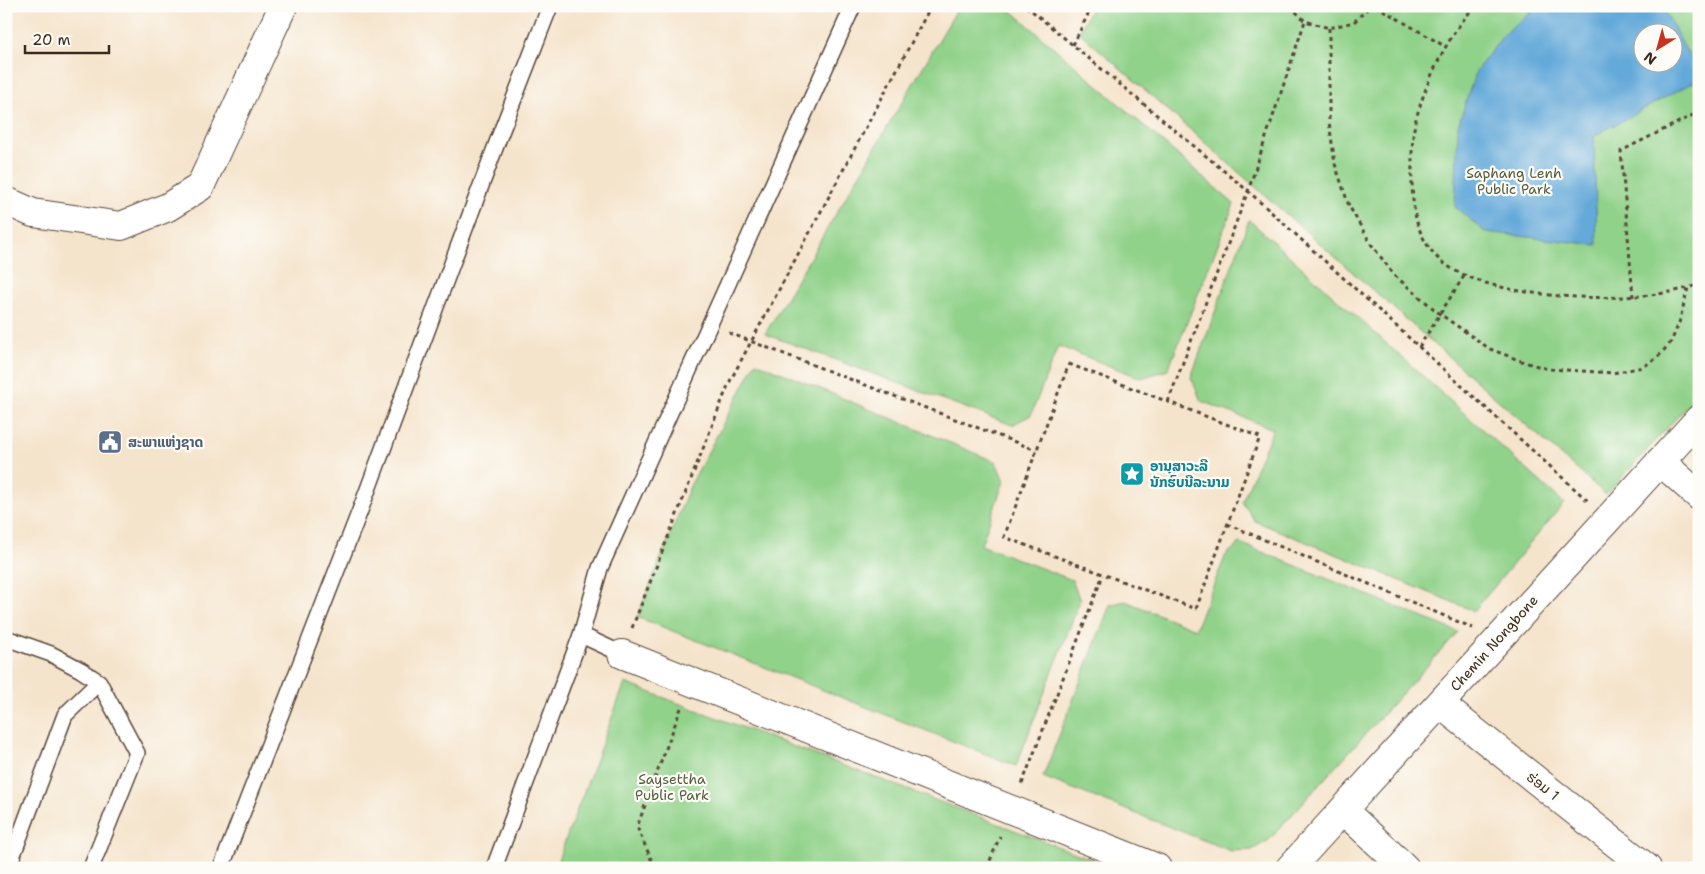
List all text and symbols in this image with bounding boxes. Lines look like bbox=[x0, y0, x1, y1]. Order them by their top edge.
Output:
scale bar bbox=[25, 22, 109, 54]
north arrow bbox=[1632, 22, 1682, 72]
text: 20 m bbox=[32, 30, 71, 50]
text: N bbox=[1640, 48, 1660, 69]
park label: Saphang Lenh Public Park bbox=[1466, 164, 1562, 198]
public building icon: ສະພາແຫ່ງຊາດ bbox=[97, 429, 123, 455]
place label: ສະພາແຫ່ງຊາດ bbox=[128, 433, 203, 451]
place label: ອານຸສາວະລີ ນັກຮົບນີລະນາມ bbox=[1150, 457, 1230, 491]
place icon: ອານຸສາວະລີ ນັກຮົບນີລະນາມ bbox=[1119, 461, 1145, 487]
street label: Chemin Nongbone bbox=[1446, 591, 1542, 695]
street label: ຮ່ອມ 1 bbox=[1523, 768, 1563, 804]
park label: Saysettha Public Park bbox=[635, 770, 709, 804]

